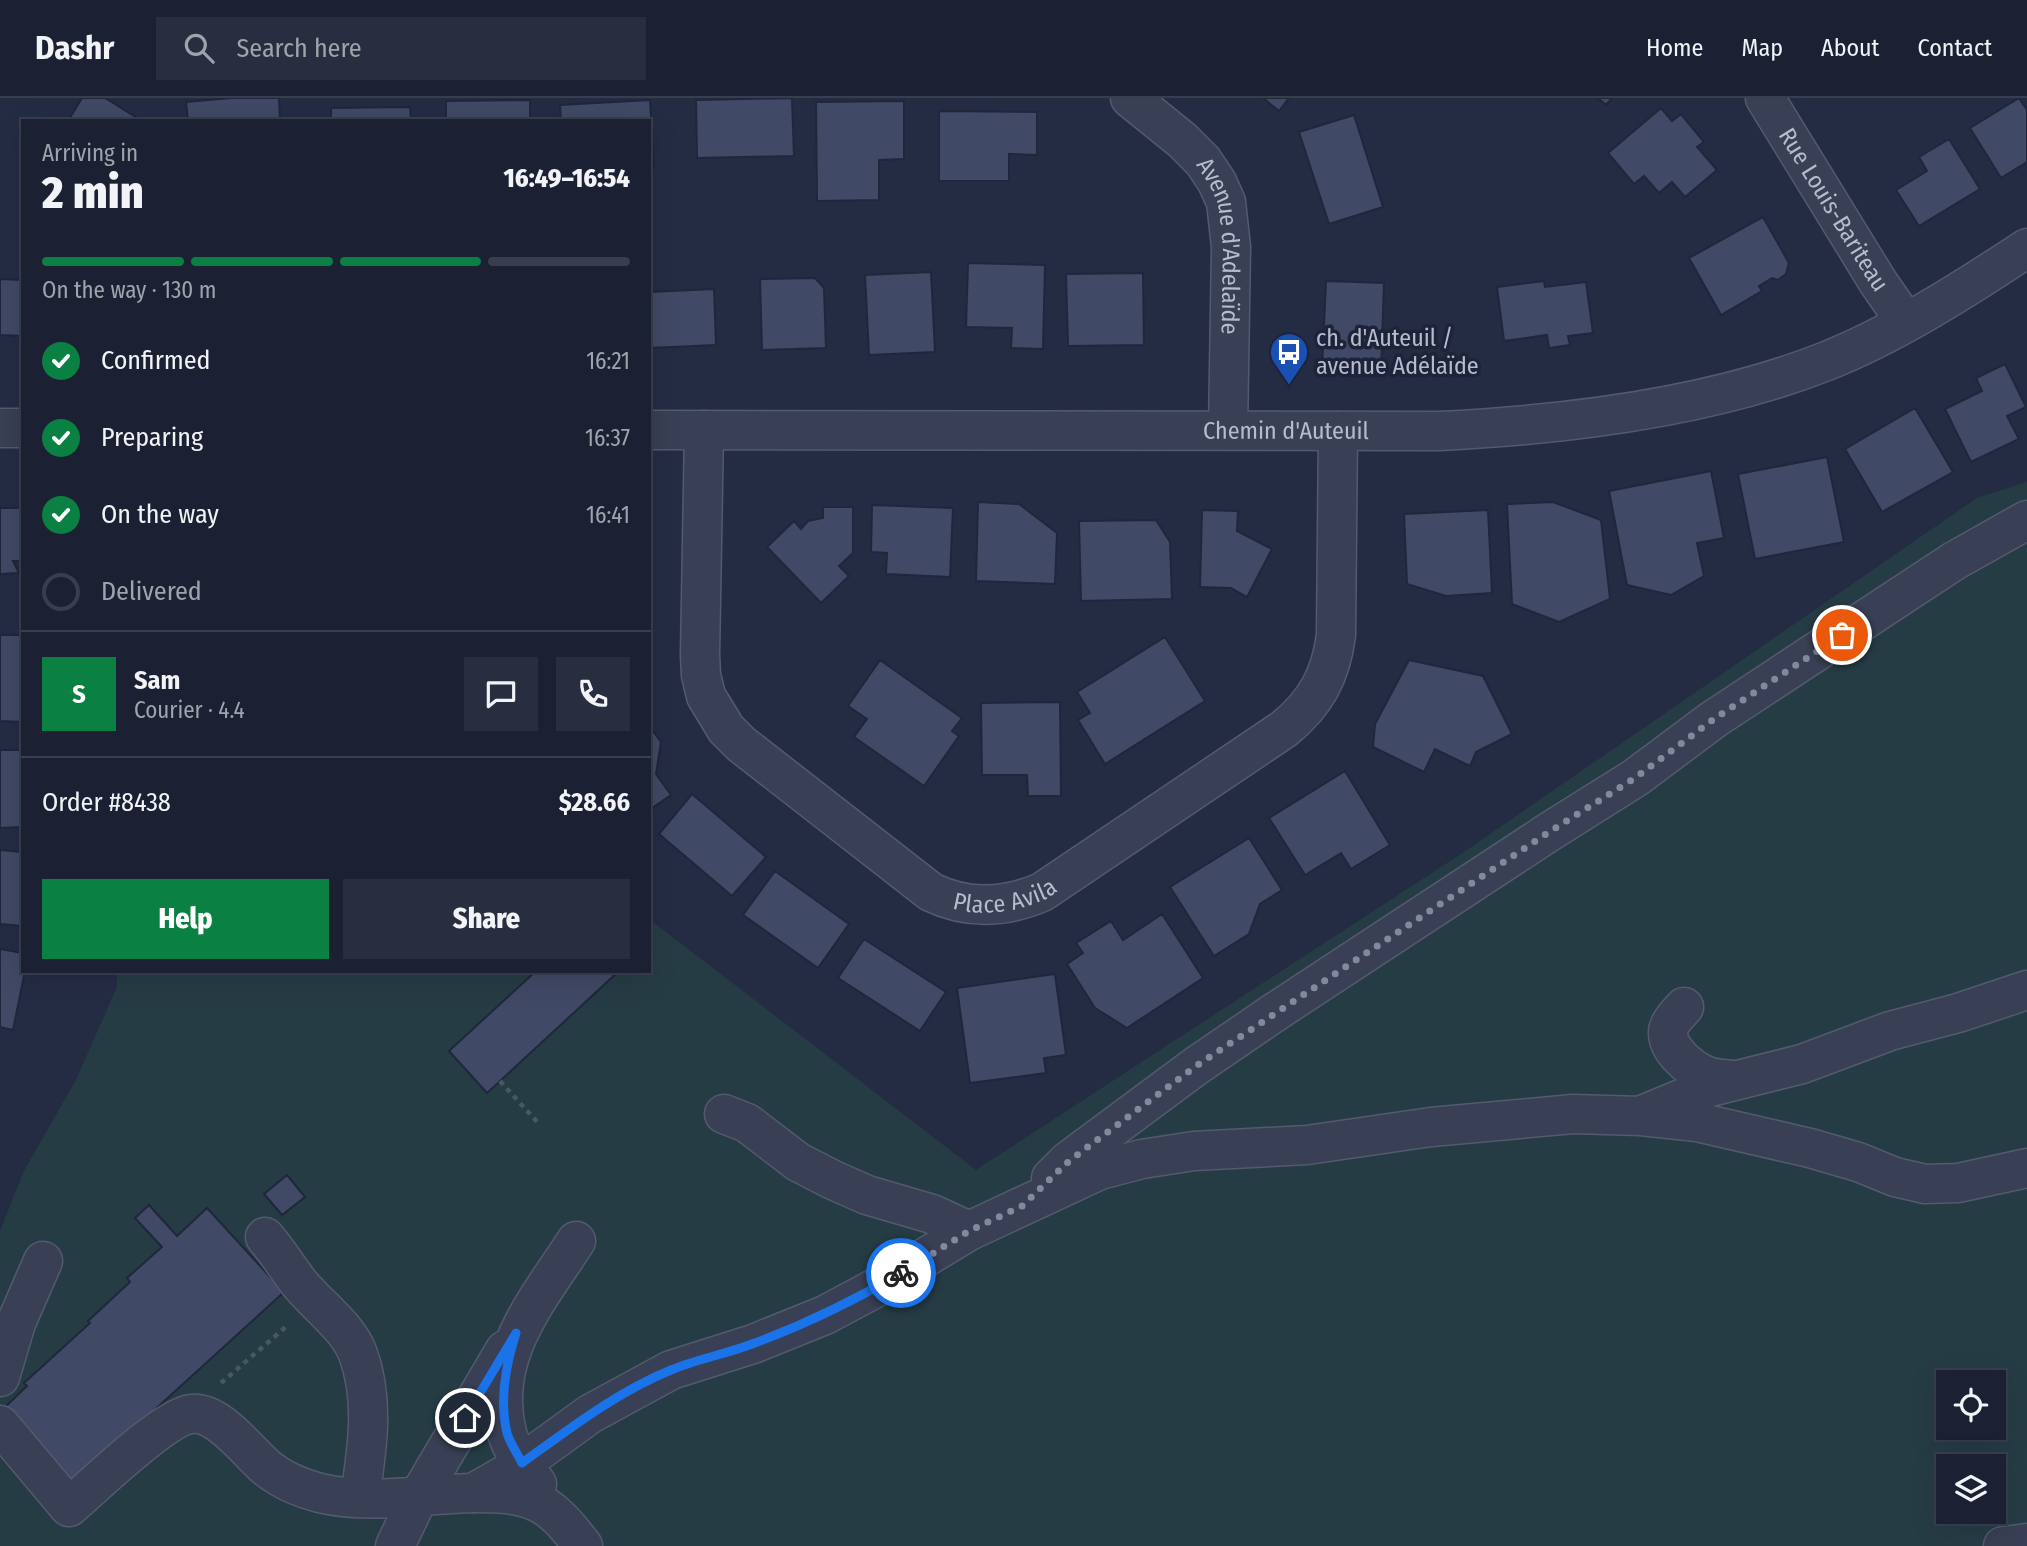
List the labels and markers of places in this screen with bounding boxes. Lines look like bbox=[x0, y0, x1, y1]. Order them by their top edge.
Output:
place label: ch. d'Auteuil / avenue Adélaïde bbox=[1316, 324, 1479, 380]
bus stop icon: ch. d'Auteuil / avenue Adélaïde bbox=[1268, 331, 1310, 386]
pin bbox=[1812, 605, 1872, 665]
pin bbox=[435, 1388, 495, 1448]

